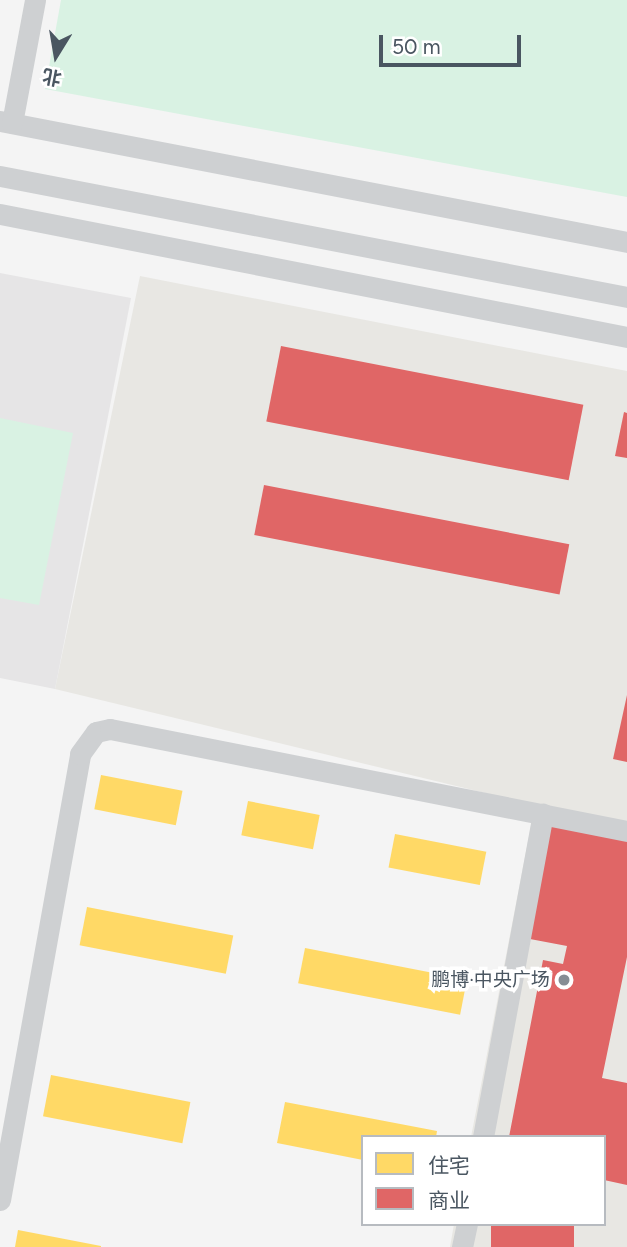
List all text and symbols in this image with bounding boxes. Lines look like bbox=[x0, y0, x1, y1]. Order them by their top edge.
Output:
north arrow bbox=[21, 21, 91, 91]
scale bar bbox=[382, 21, 524, 65]
text: 50 m bbox=[392, 34, 441, 59]
text: 北 bbox=[40, 64, 63, 90]
place label: 鹏博·中央广场 bbox=[431, 969, 550, 991]
marker: 鹏博·中央广场 bbox=[556, 972, 572, 988]
legend bbox=[361, 1135, 606, 1226]
text: 住宅 bbox=[428, 1153, 470, 1178]
text: 商业 bbox=[428, 1188, 470, 1213]

